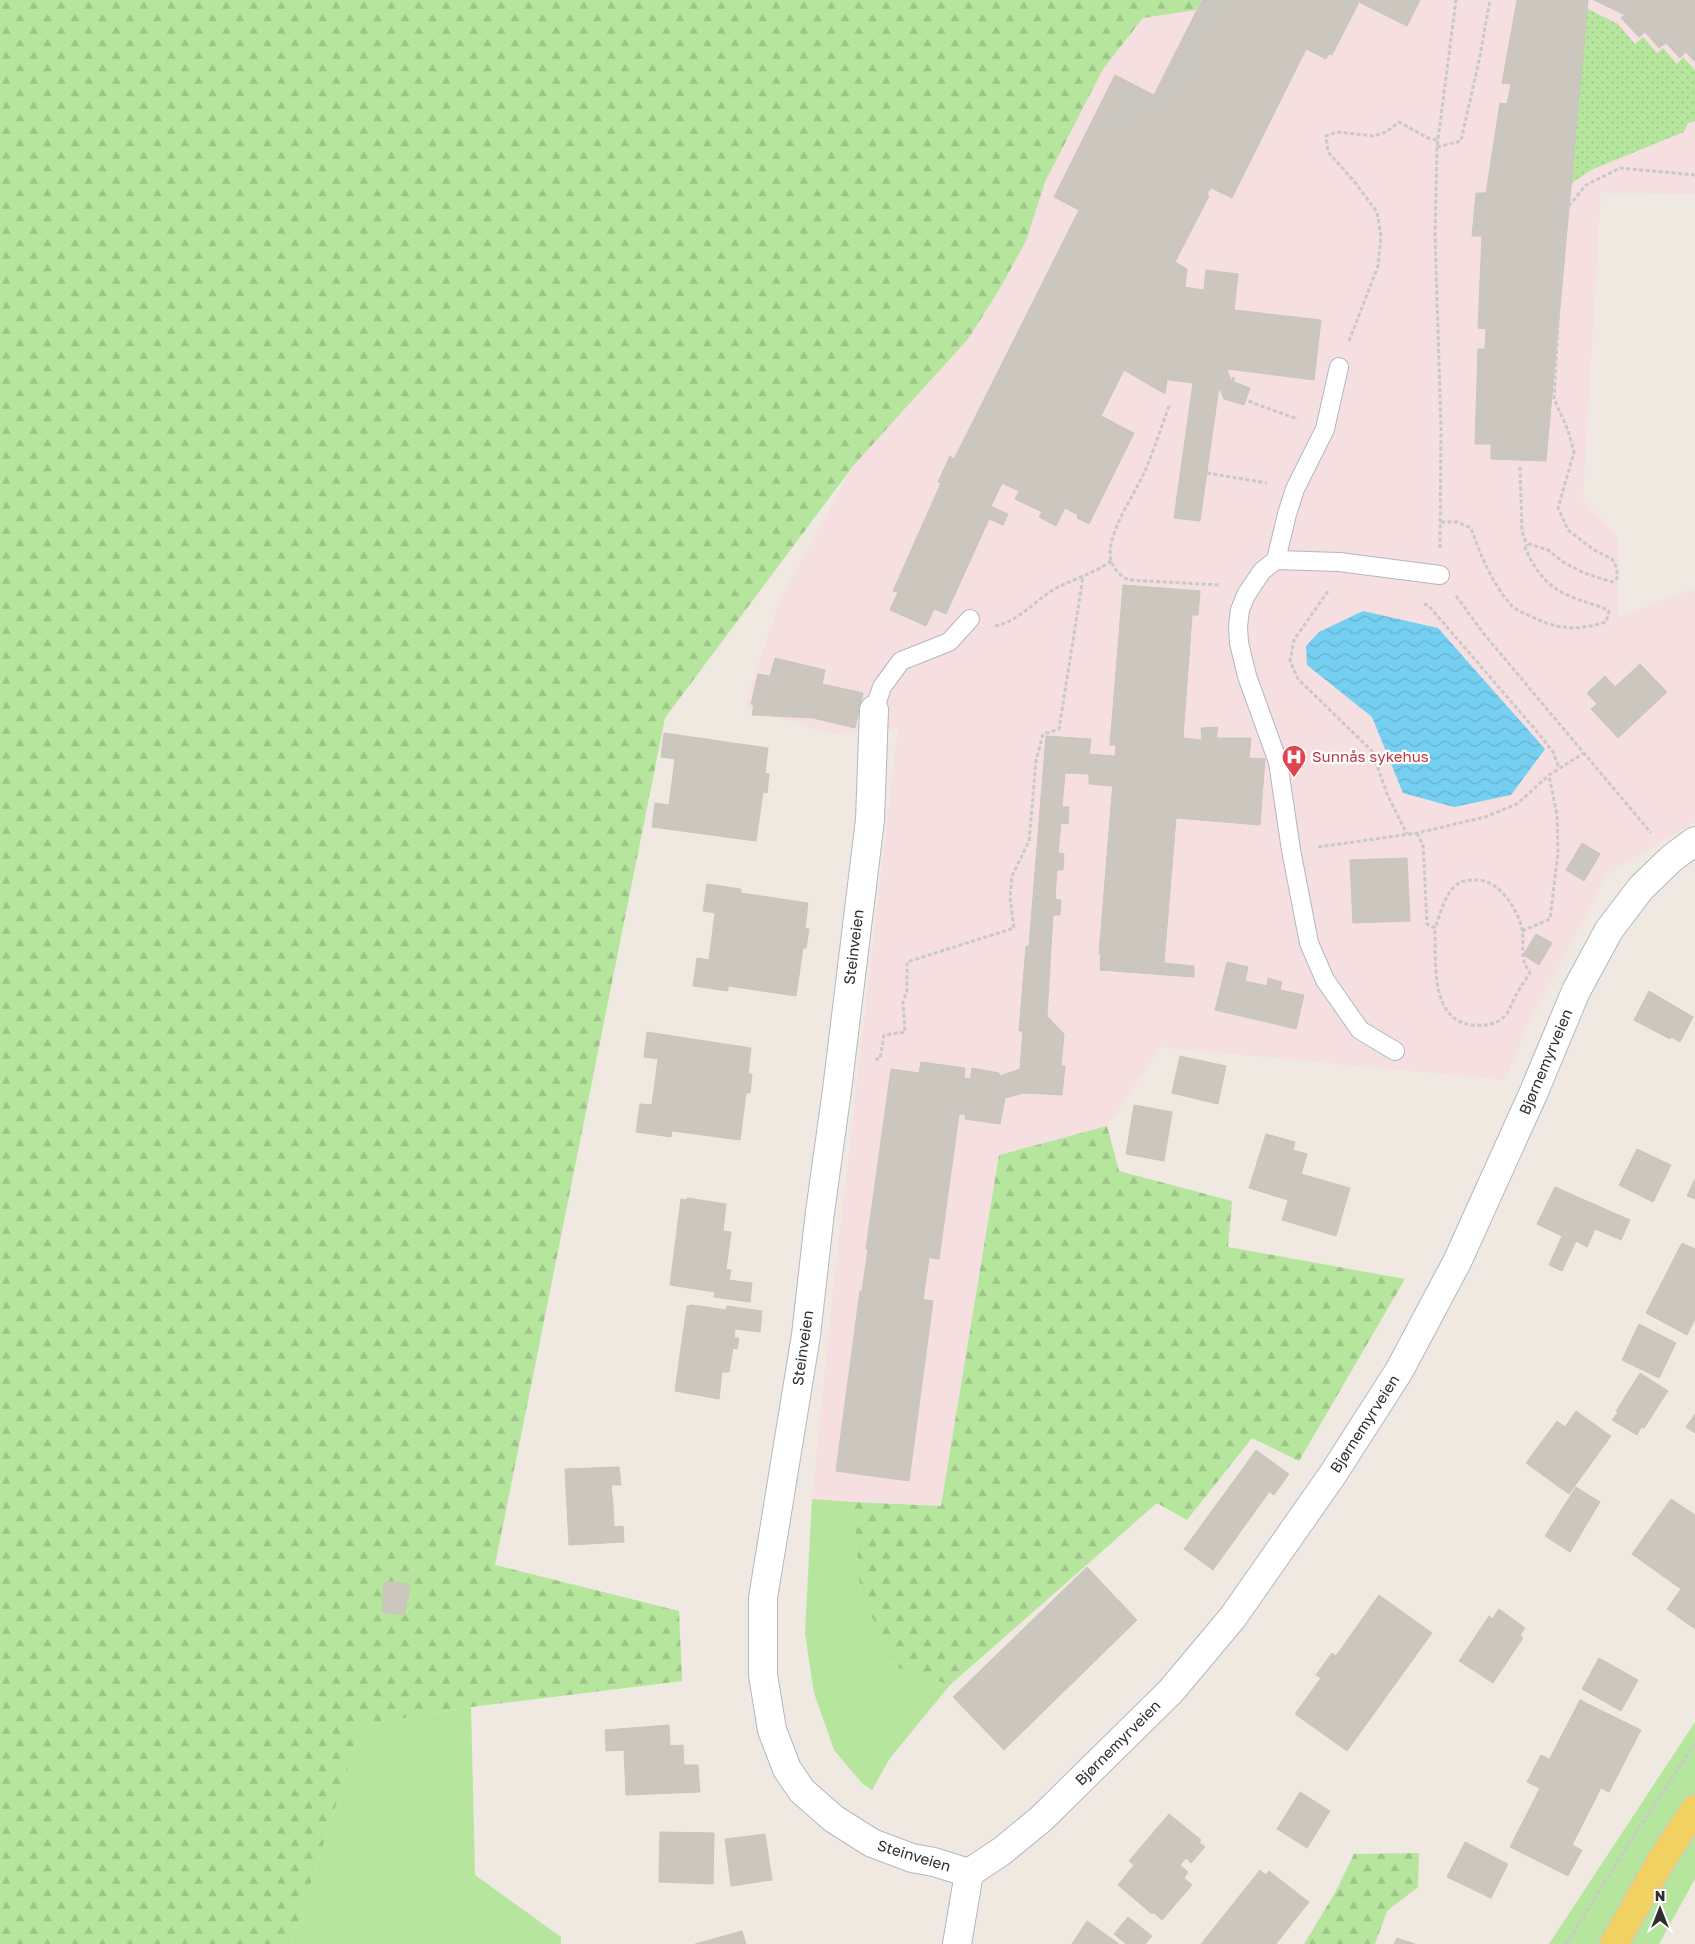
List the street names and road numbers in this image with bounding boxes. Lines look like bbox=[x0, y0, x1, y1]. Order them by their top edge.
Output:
street label: Steinveien bbox=[839, 908, 867, 986]
street label: Bjørnemyrveien bbox=[1515, 1006, 1575, 1117]
street label: Steinveien bbox=[788, 1309, 816, 1387]
street label: Bjørnemyrveien bbox=[1326, 1371, 1403, 1476]
street label: Bjørnemyrveien bbox=[1071, 1696, 1164, 1789]
street label: Steinveien bbox=[875, 1835, 953, 1875]

